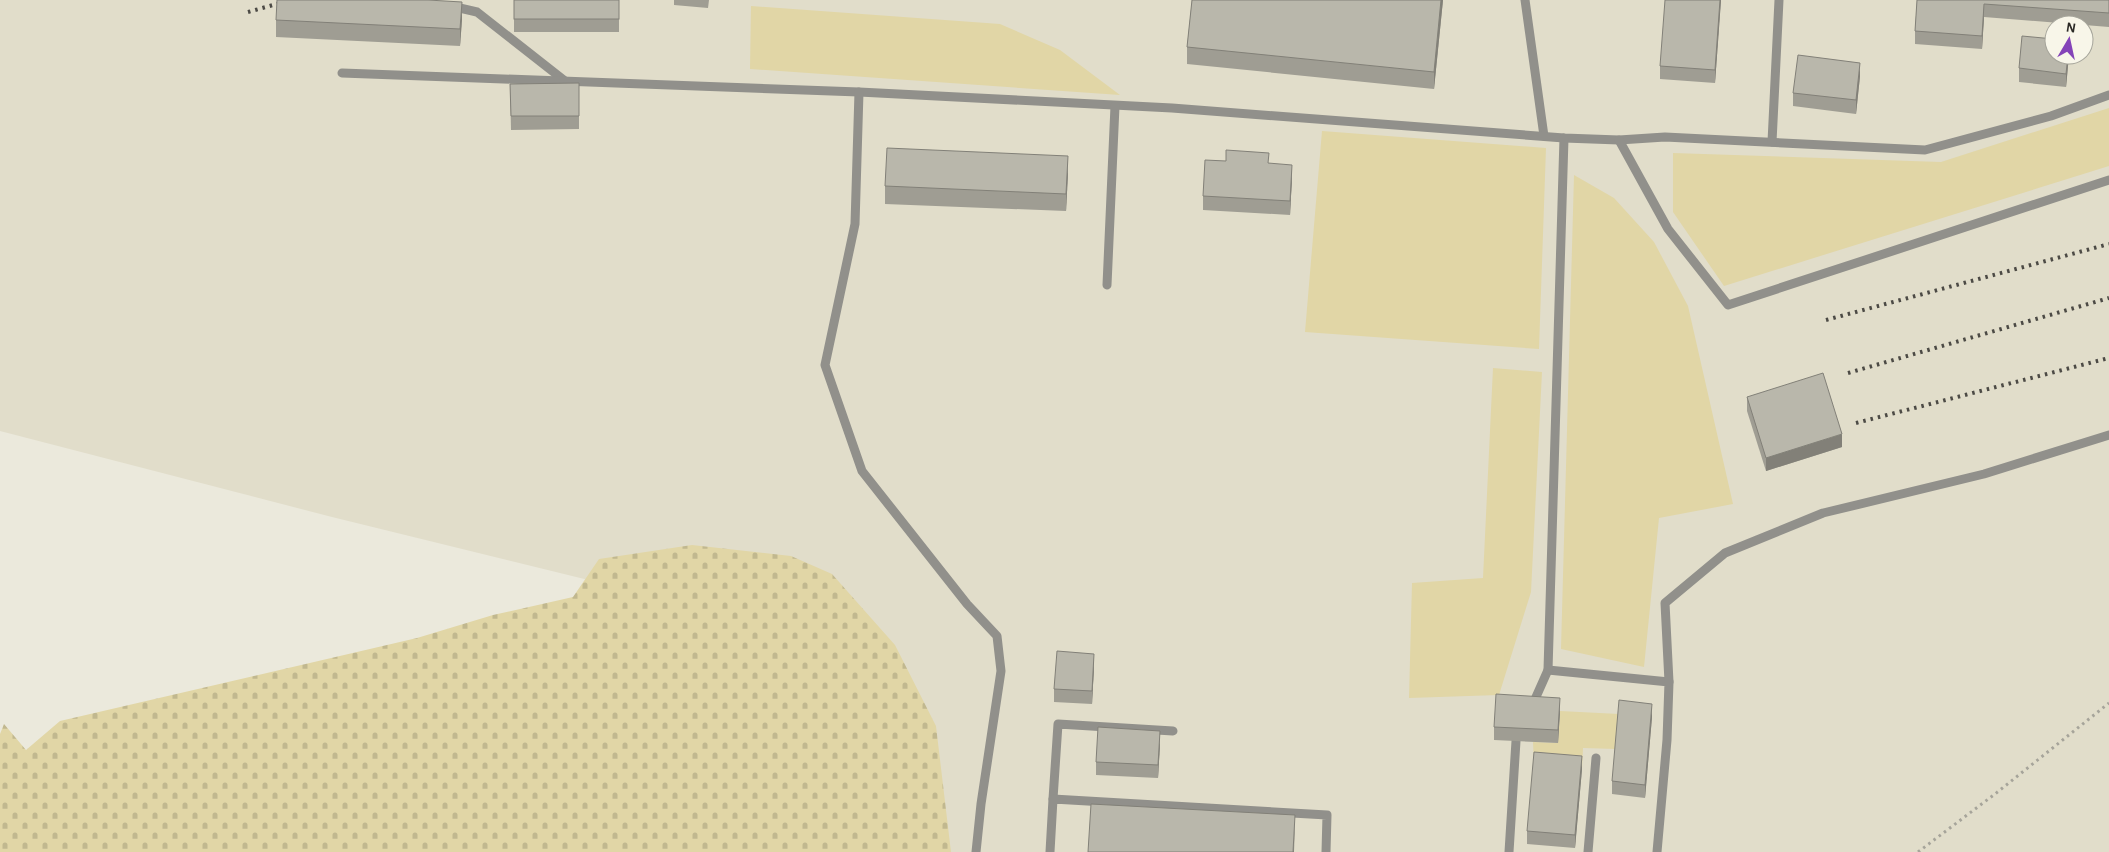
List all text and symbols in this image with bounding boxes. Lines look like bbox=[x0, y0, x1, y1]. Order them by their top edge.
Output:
north arrow bbox=[2044, 15, 2094, 65]
text: N bbox=[2065, 20, 2077, 36]

